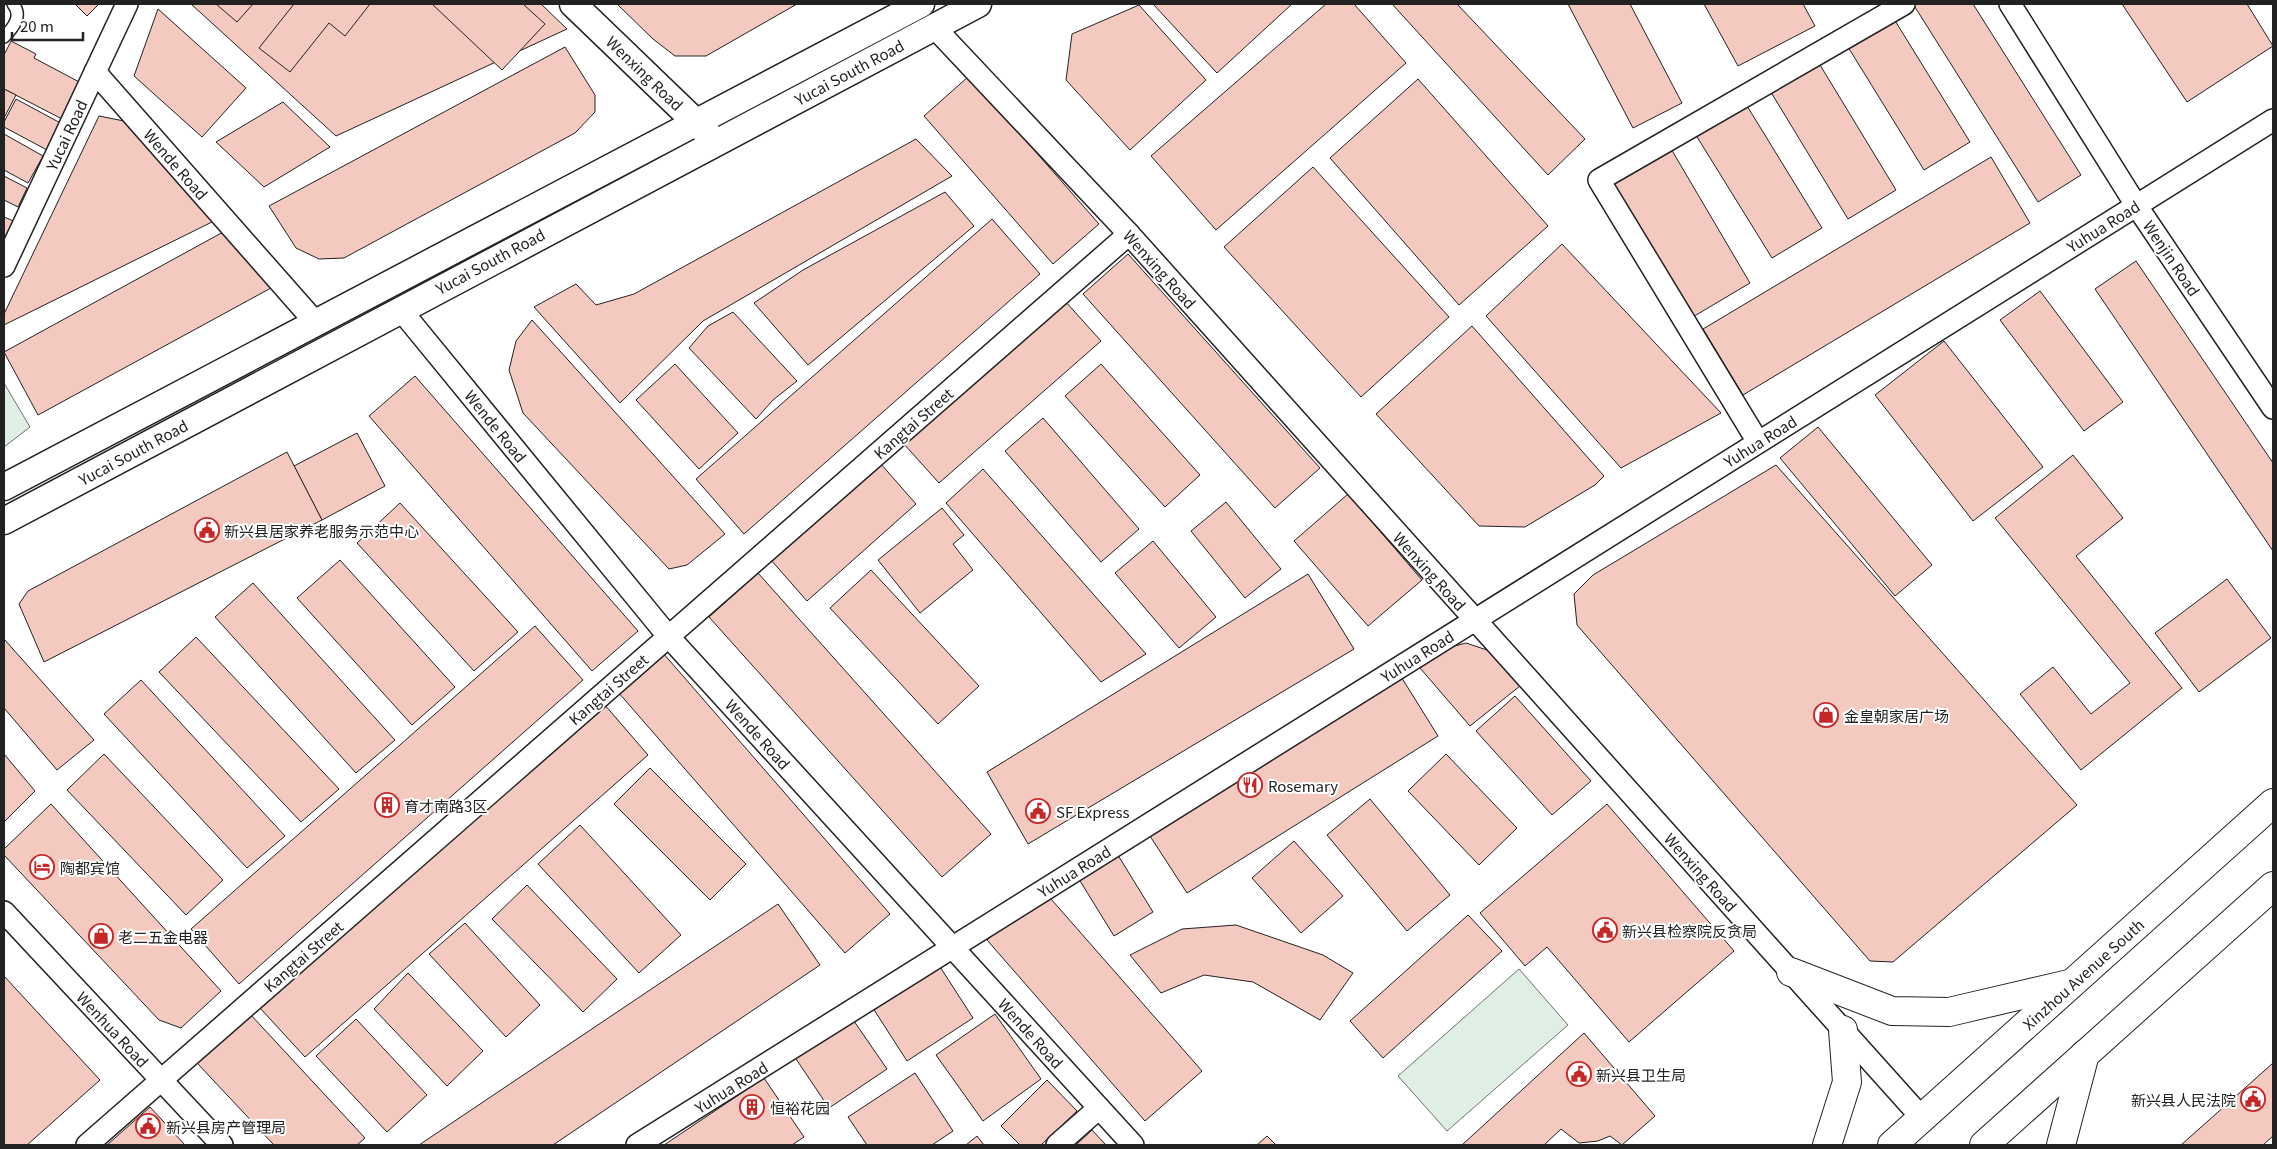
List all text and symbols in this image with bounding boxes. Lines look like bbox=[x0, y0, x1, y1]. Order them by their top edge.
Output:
scale bar bbox=[12, 10, 84, 42]
text: 20 m bbox=[20, 15, 54, 36]
street label: Wenxing Road bbox=[602, 31, 688, 115]
street label: Yucai South Road bbox=[790, 34, 907, 110]
street label: Yucai Road bbox=[40, 96, 92, 175]
street label: Wende Road bbox=[139, 124, 213, 204]
street label: Yuhua Road bbox=[2062, 195, 2143, 257]
street label: Wenjin Road bbox=[2139, 216, 2205, 300]
street label: Yucai South Road bbox=[431, 223, 548, 299]
street label: Wenxing Road bbox=[1119, 225, 1201, 313]
street label: Kangtai Street bbox=[869, 382, 957, 463]
street label: Wende Road bbox=[460, 385, 532, 467]
street label: Yuhua Road bbox=[1719, 410, 1800, 472]
street label: Yucai South Road bbox=[74, 414, 191, 490]
public building icon: 新兴县居家养老服务示范中心 bbox=[194, 517, 220, 543]
place label: 新兴县居家养老服务示范中心 bbox=[224, 520, 419, 541]
street label: Wenxing Road bbox=[1389, 527, 1471, 615]
street label: Yuhua Road bbox=[1376, 625, 1457, 687]
street label: Kangtai Street bbox=[564, 648, 652, 729]
street label: Wende Road bbox=[721, 694, 795, 774]
shop icon: 金皇朝家居广场 bbox=[1813, 702, 1839, 728]
place label: 金皇朝家居广场 bbox=[1844, 705, 1949, 726]
restaurant icon: Rosemary bbox=[1237, 772, 1263, 798]
place label: Rosemary bbox=[1268, 775, 1338, 796]
building icon: 育才南路3区 bbox=[374, 792, 400, 818]
place label: 育才南路3区 bbox=[404, 795, 487, 816]
public building icon: SF Express bbox=[1025, 798, 1051, 824]
place label: SF Express bbox=[1056, 801, 1130, 822]
street label: Wenxing Road bbox=[1660, 828, 1742, 916]
street label: Yuhua Road bbox=[1033, 840, 1114, 902]
hotel icon: 陶都宾馆 bbox=[29, 854, 55, 880]
place label: 陶都宾馆 bbox=[60, 857, 120, 878]
street label: Xinzhou Avenue South bbox=[2018, 914, 2148, 1034]
street label: Kangtai Street bbox=[259, 915, 347, 996]
public building icon: 新兴县检察院反贪局 bbox=[1592, 917, 1618, 943]
place label: 新兴县检察院反贪局 bbox=[1622, 920, 1757, 941]
shop icon: 老二五金电器 bbox=[88, 923, 114, 949]
place label: 老二五金电器 bbox=[118, 926, 208, 947]
street label: Wenhua Road bbox=[72, 987, 154, 1071]
street label: Wende Road bbox=[994, 993, 1068, 1073]
street label: Yuhua Road bbox=[690, 1056, 771, 1118]
public building icon: 新兴县卫生局 bbox=[1566, 1061, 1592, 1087]
place label: 新兴县卫生局 bbox=[1596, 1064, 1686, 1085]
public building icon: 新兴县人民法院 bbox=[2240, 1086, 2266, 1112]
place label: 新兴县人民法院 bbox=[2131, 1089, 2236, 1110]
building icon: 恒裕花园 bbox=[739, 1094, 765, 1120]
place label: 恒裕花园 bbox=[770, 1097, 830, 1118]
public building icon: 新兴县房产管理局 bbox=[135, 1113, 161, 1139]
place label: 新兴县房产管理局 bbox=[166, 1116, 286, 1137]

